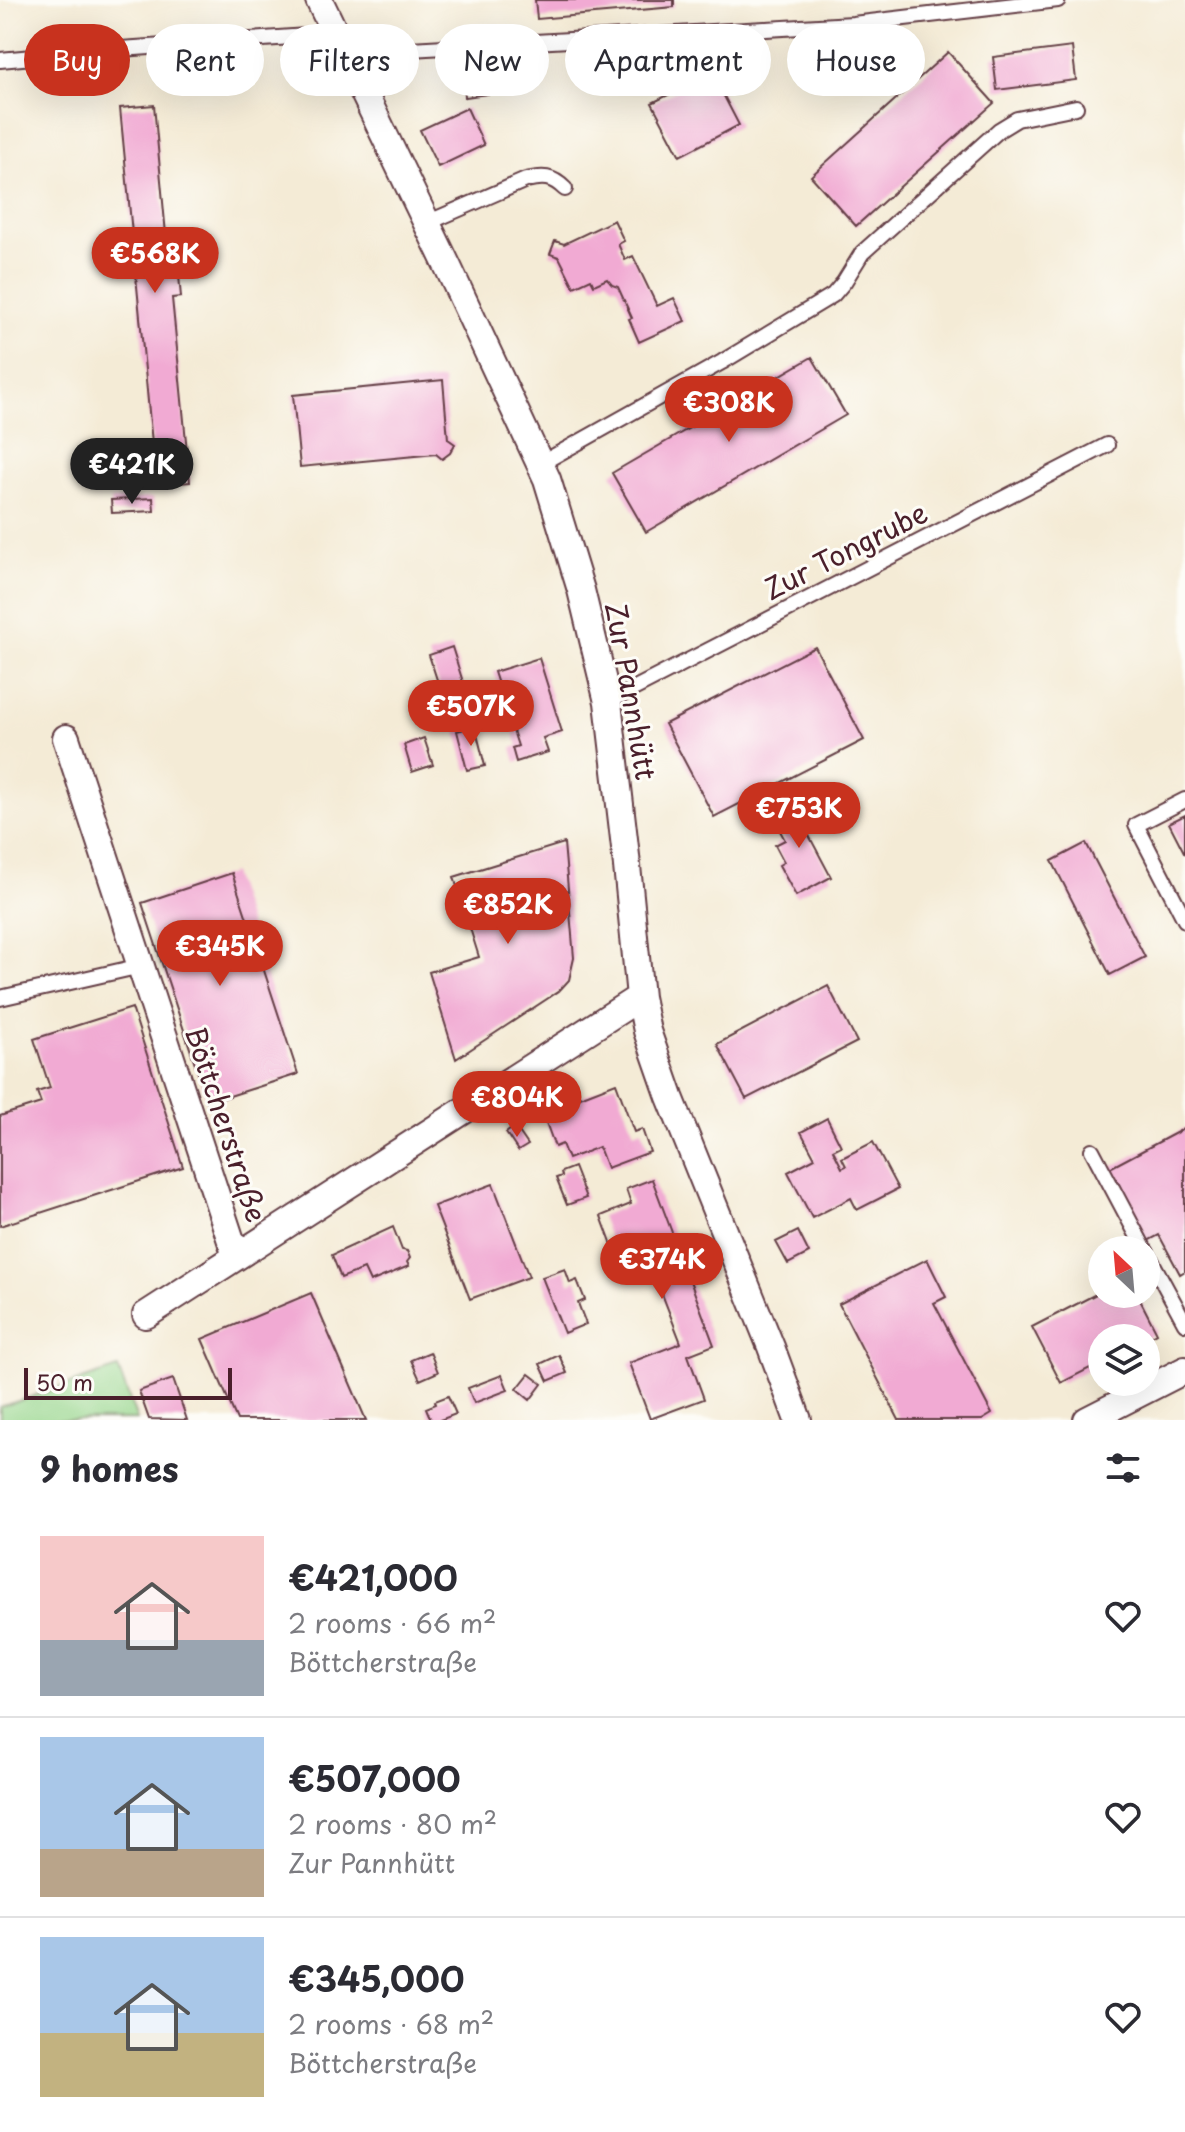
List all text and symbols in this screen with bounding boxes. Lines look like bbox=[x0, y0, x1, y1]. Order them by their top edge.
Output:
chip: Buy bbox=[24, 24, 130, 96]
chip: Rent bbox=[146, 24, 264, 96]
chip: Filters bbox=[280, 24, 419, 96]
chip: New bbox=[435, 24, 549, 96]
chip: Apartment bbox=[565, 24, 771, 96]
chip: House bbox=[787, 24, 925, 96]
pin: €568K bbox=[99, 227, 211, 295]
text: €568K bbox=[110, 233, 200, 272]
pin: €308K bbox=[673, 376, 785, 444]
text: €308K bbox=[683, 382, 775, 421]
pin: €421K bbox=[76, 438, 188, 506]
text: €421K bbox=[88, 444, 176, 483]
street label: Zur Tongrube bbox=[756, 490, 934, 610]
street label: Zur Pannhütt bbox=[595, 599, 669, 783]
pin: €507K bbox=[415, 680, 527, 748]
text: €507K bbox=[426, 686, 516, 725]
pin: €753K bbox=[743, 782, 855, 850]
text: €753K bbox=[755, 788, 843, 827]
pin: €852K bbox=[452, 878, 564, 946]
text: €852K bbox=[463, 884, 553, 923]
pin: €345K bbox=[164, 920, 276, 988]
text: €345K bbox=[175, 926, 265, 965]
street label: Böttcherstraße bbox=[175, 1021, 279, 1227]
pin: €804K bbox=[461, 1071, 573, 1139]
text: €804K bbox=[470, 1077, 564, 1116]
pin: €374K bbox=[606, 1233, 718, 1301]
north arrow bbox=[1088, 1236, 1160, 1308]
map controls bbox=[1088, 1236, 1160, 1396]
text: €374K bbox=[618, 1239, 706, 1278]
button: layers bbox=[1088, 1324, 1160, 1396]
scale bar bbox=[24, 1364, 232, 1400]
text: 50 m bbox=[36, 1365, 93, 1398]
text: 9 homes bbox=[40, 1442, 179, 1494]
icon: filters bbox=[1101, 1446, 1145, 1490]
text: €421,000 bbox=[288, 1551, 458, 1603]
icon: home bbox=[104, 1568, 200, 1664]
icon: heart bbox=[1101, 1594, 1145, 1638]
text: 2 rooms · 66 m² bbox=[288, 1603, 497, 1642]
text: Böttcherstraße bbox=[288, 1642, 477, 1681]
text: €507,000 bbox=[288, 1752, 461, 1804]
icon: home bbox=[104, 1769, 200, 1865]
icon: heart bbox=[1101, 1795, 1145, 1839]
text: 2 rooms · 80 m² bbox=[288, 1804, 497, 1843]
text: Zur Pannhütt bbox=[288, 1843, 455, 1882]
text: €345,000 bbox=[288, 1952, 465, 2004]
icon: home bbox=[104, 1969, 200, 2065]
icon: heart bbox=[1101, 1995, 1145, 2039]
text: 2 rooms · 68 m² bbox=[288, 2004, 494, 2043]
text: Böttcherstraße bbox=[288, 2043, 477, 2082]

